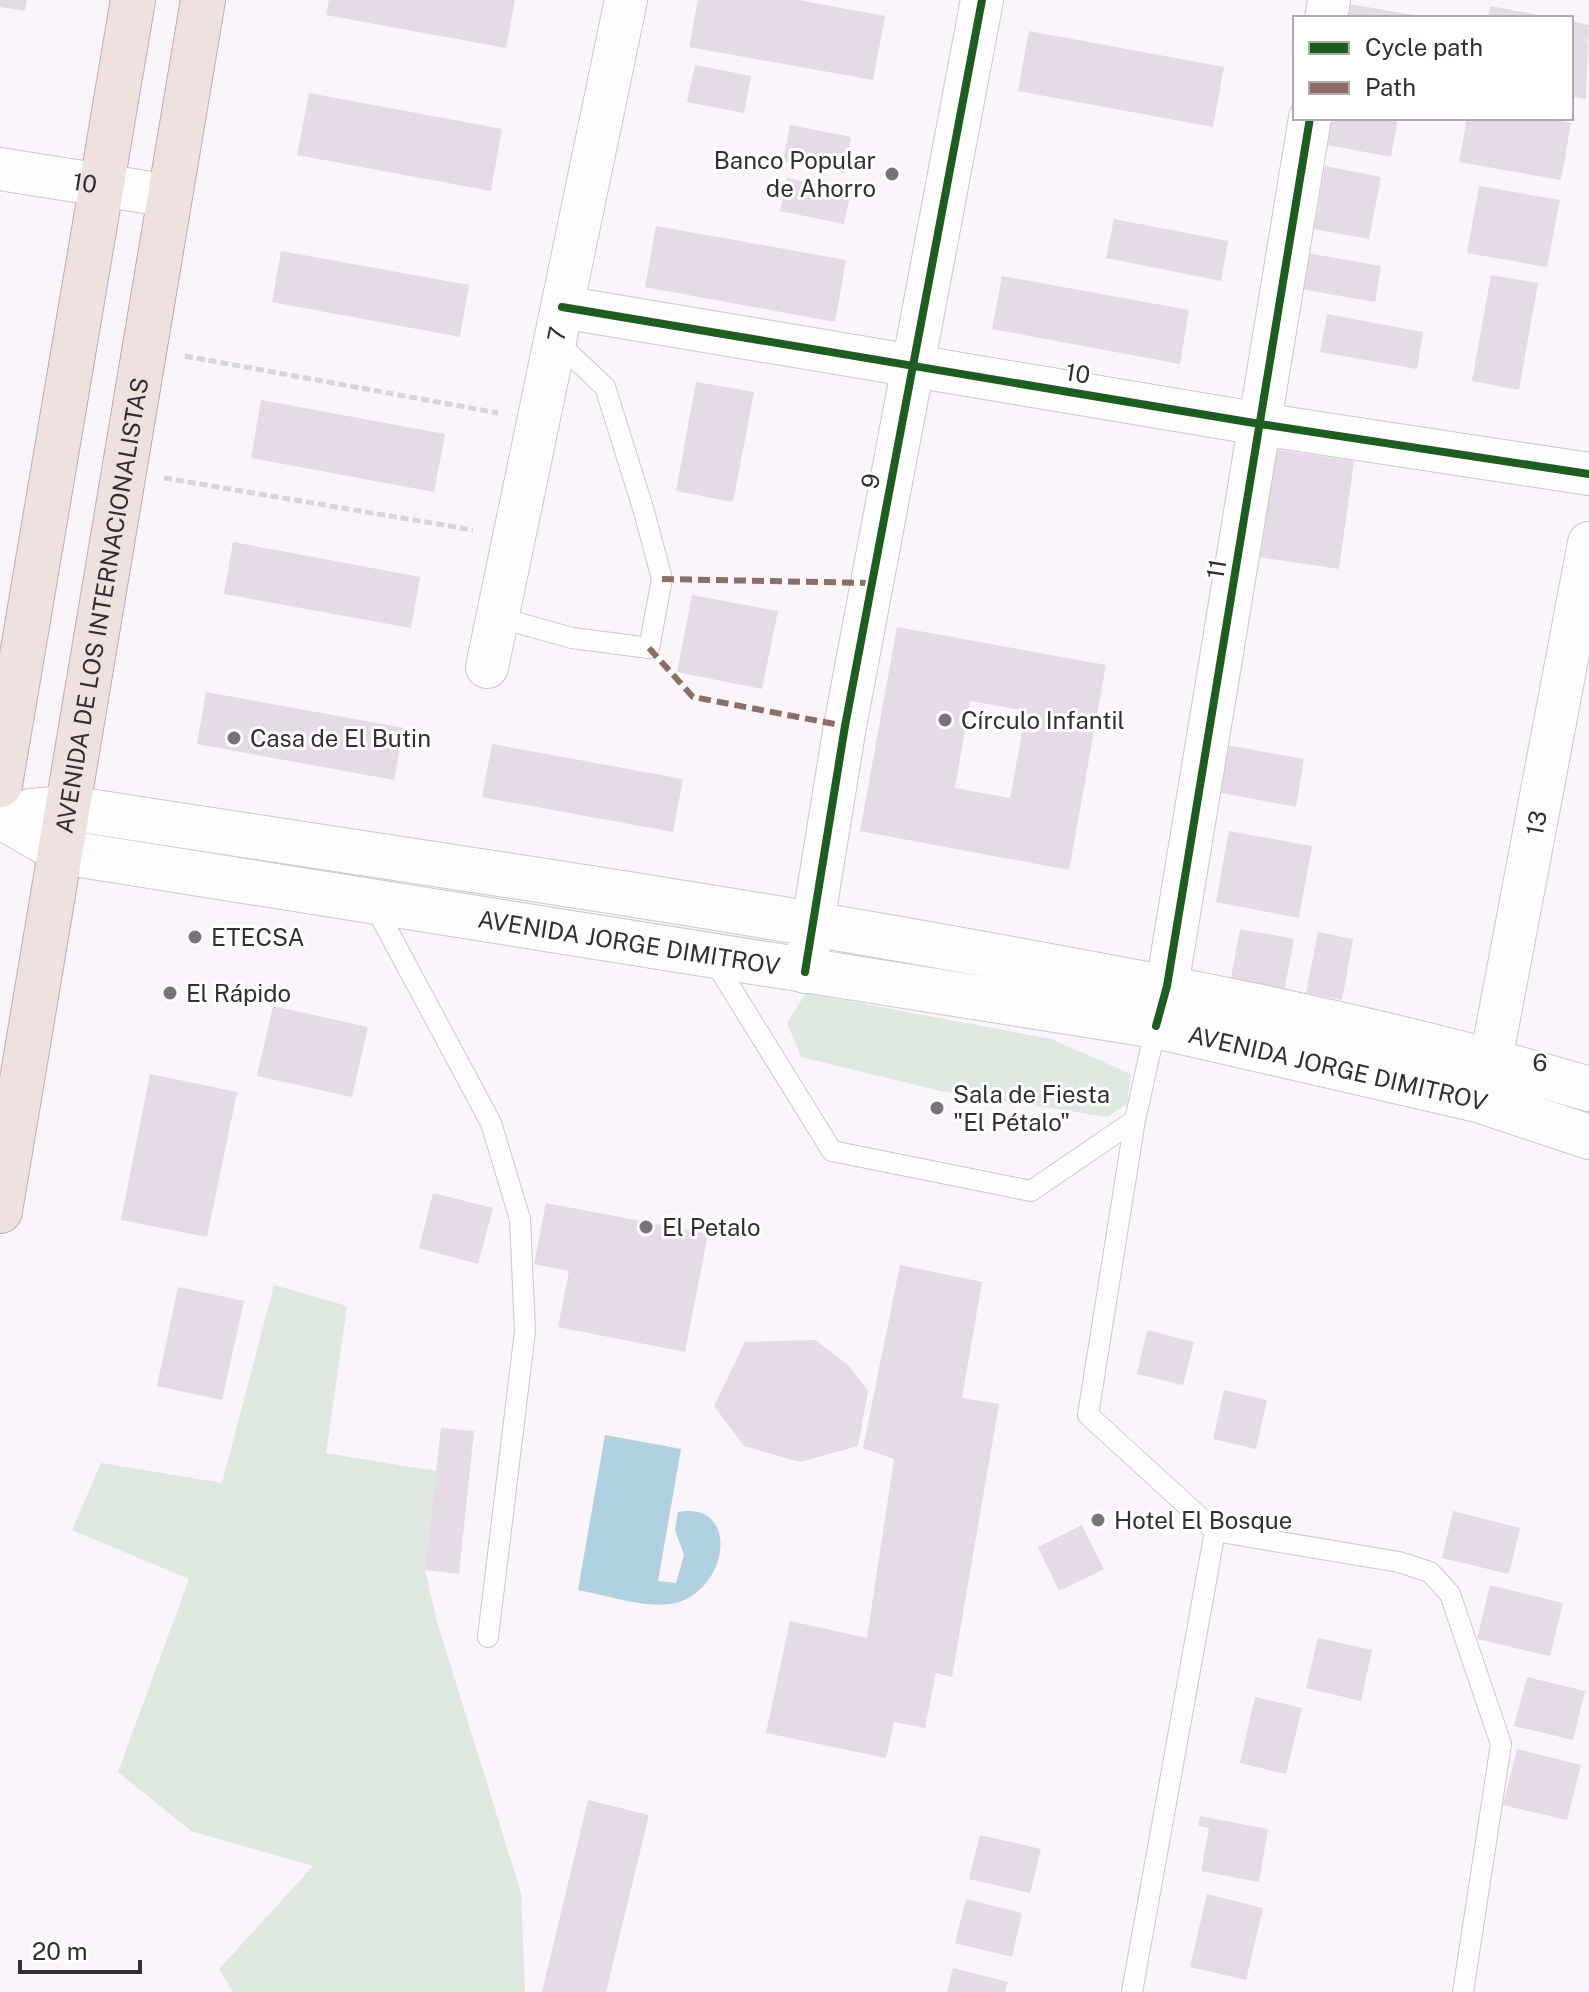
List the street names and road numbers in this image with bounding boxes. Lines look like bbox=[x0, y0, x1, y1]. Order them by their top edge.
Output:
street label: 10 bbox=[71, 167, 99, 198]
street label: 7 bbox=[541, 324, 572, 344]
street label: 10 bbox=[1064, 357, 1092, 389]
street label: AVENIDA DE LOS INTERNACIONALISTAS bbox=[50, 375, 153, 835]
street label: 9 bbox=[855, 471, 885, 491]
street label: 11 bbox=[1201, 557, 1231, 581]
street label: 13 bbox=[1520, 808, 1552, 838]
street label: AVENIDA JORGE DIMITROV bbox=[476, 904, 782, 980]
street label: AVENIDA JORGE DIMITROV bbox=[1186, 1020, 1491, 1116]
street label: 6 bbox=[1532, 1048, 1548, 1076]

